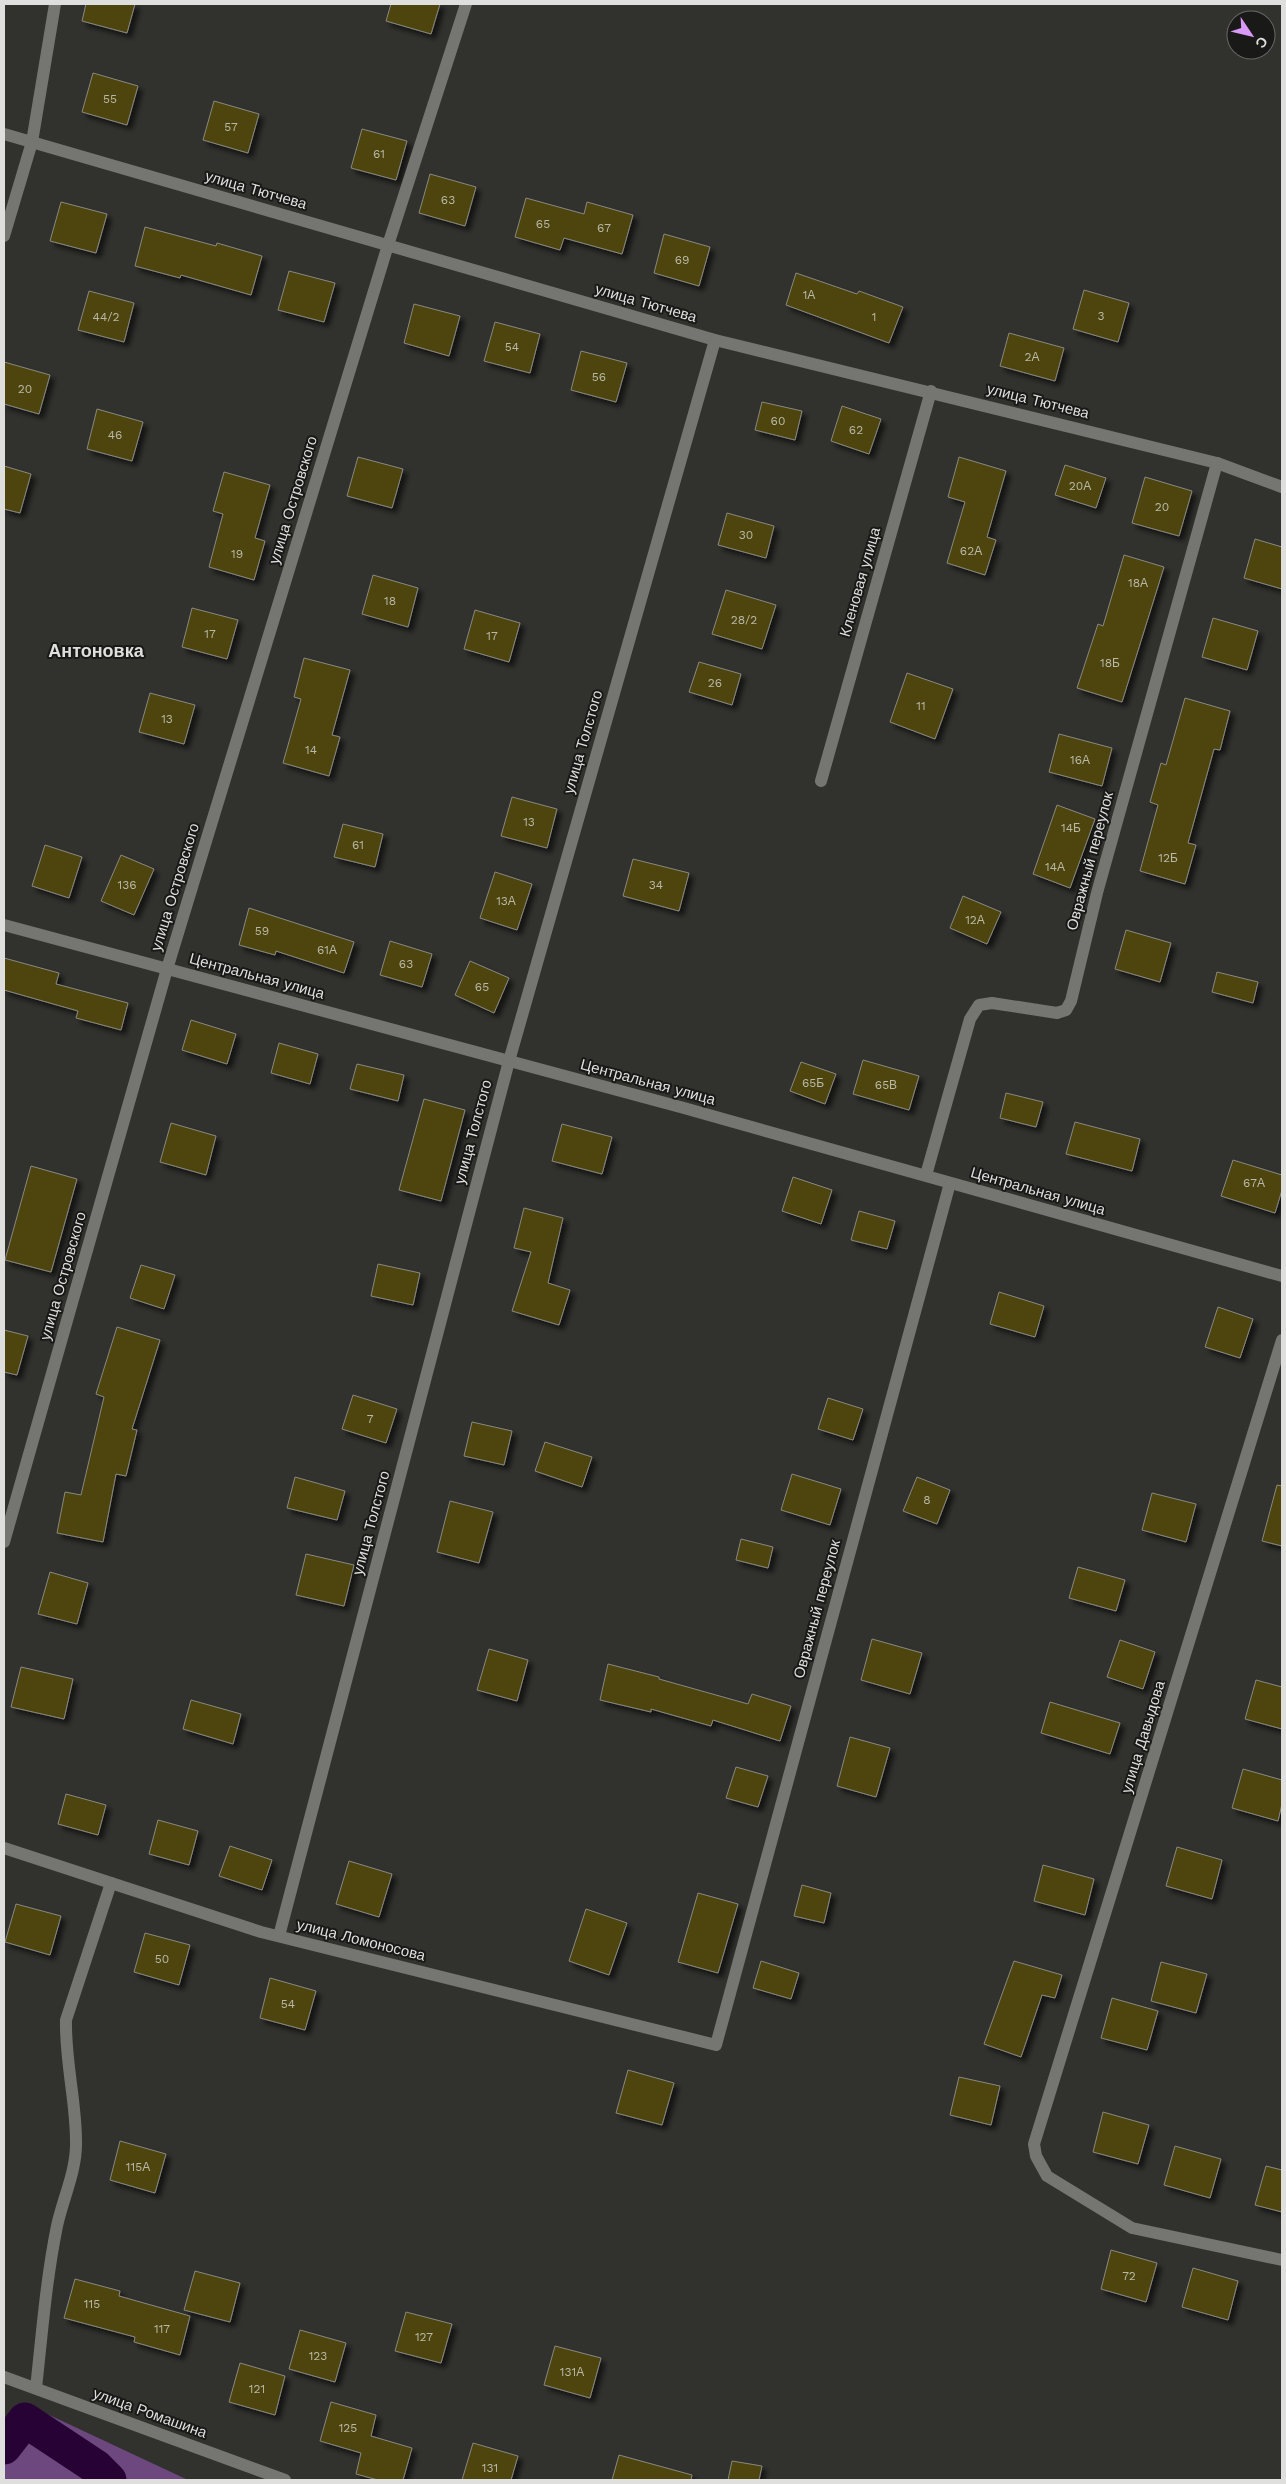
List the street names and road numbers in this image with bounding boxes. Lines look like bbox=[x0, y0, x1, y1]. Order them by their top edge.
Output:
street label: улица Тютчева bbox=[203, 167, 310, 213]
street label: улица Тютчева bbox=[593, 280, 700, 326]
street label: улица Тютчева bbox=[985, 380, 1092, 423]
street label: улица Островского bbox=[265, 434, 321, 566]
street label: Кленовая улица bbox=[836, 525, 884, 639]
street label: улица Толстого bbox=[560, 688, 606, 796]
street label: Овражный переулок bbox=[1063, 789, 1117, 932]
street label: улица Островского bbox=[147, 821, 203, 953]
street label: Центральная улица bbox=[188, 949, 327, 1003]
street label: Центральная улица bbox=[579, 1055, 718, 1109]
street label: улица Толстого bbox=[450, 1078, 496, 1186]
street label: Центральная улица bbox=[969, 1163, 1108, 1219]
street label: улица Островского bbox=[36, 1210, 90, 1342]
street label: улица Толстого bbox=[348, 1469, 394, 1577]
street label: Овражный переулок bbox=[790, 1537, 844, 1680]
street label: улица Давыдова bbox=[1117, 1678, 1169, 1796]
street label: улица Ломоносова bbox=[295, 1915, 428, 1965]
street label: улица Ромашина bbox=[91, 2384, 210, 2442]

